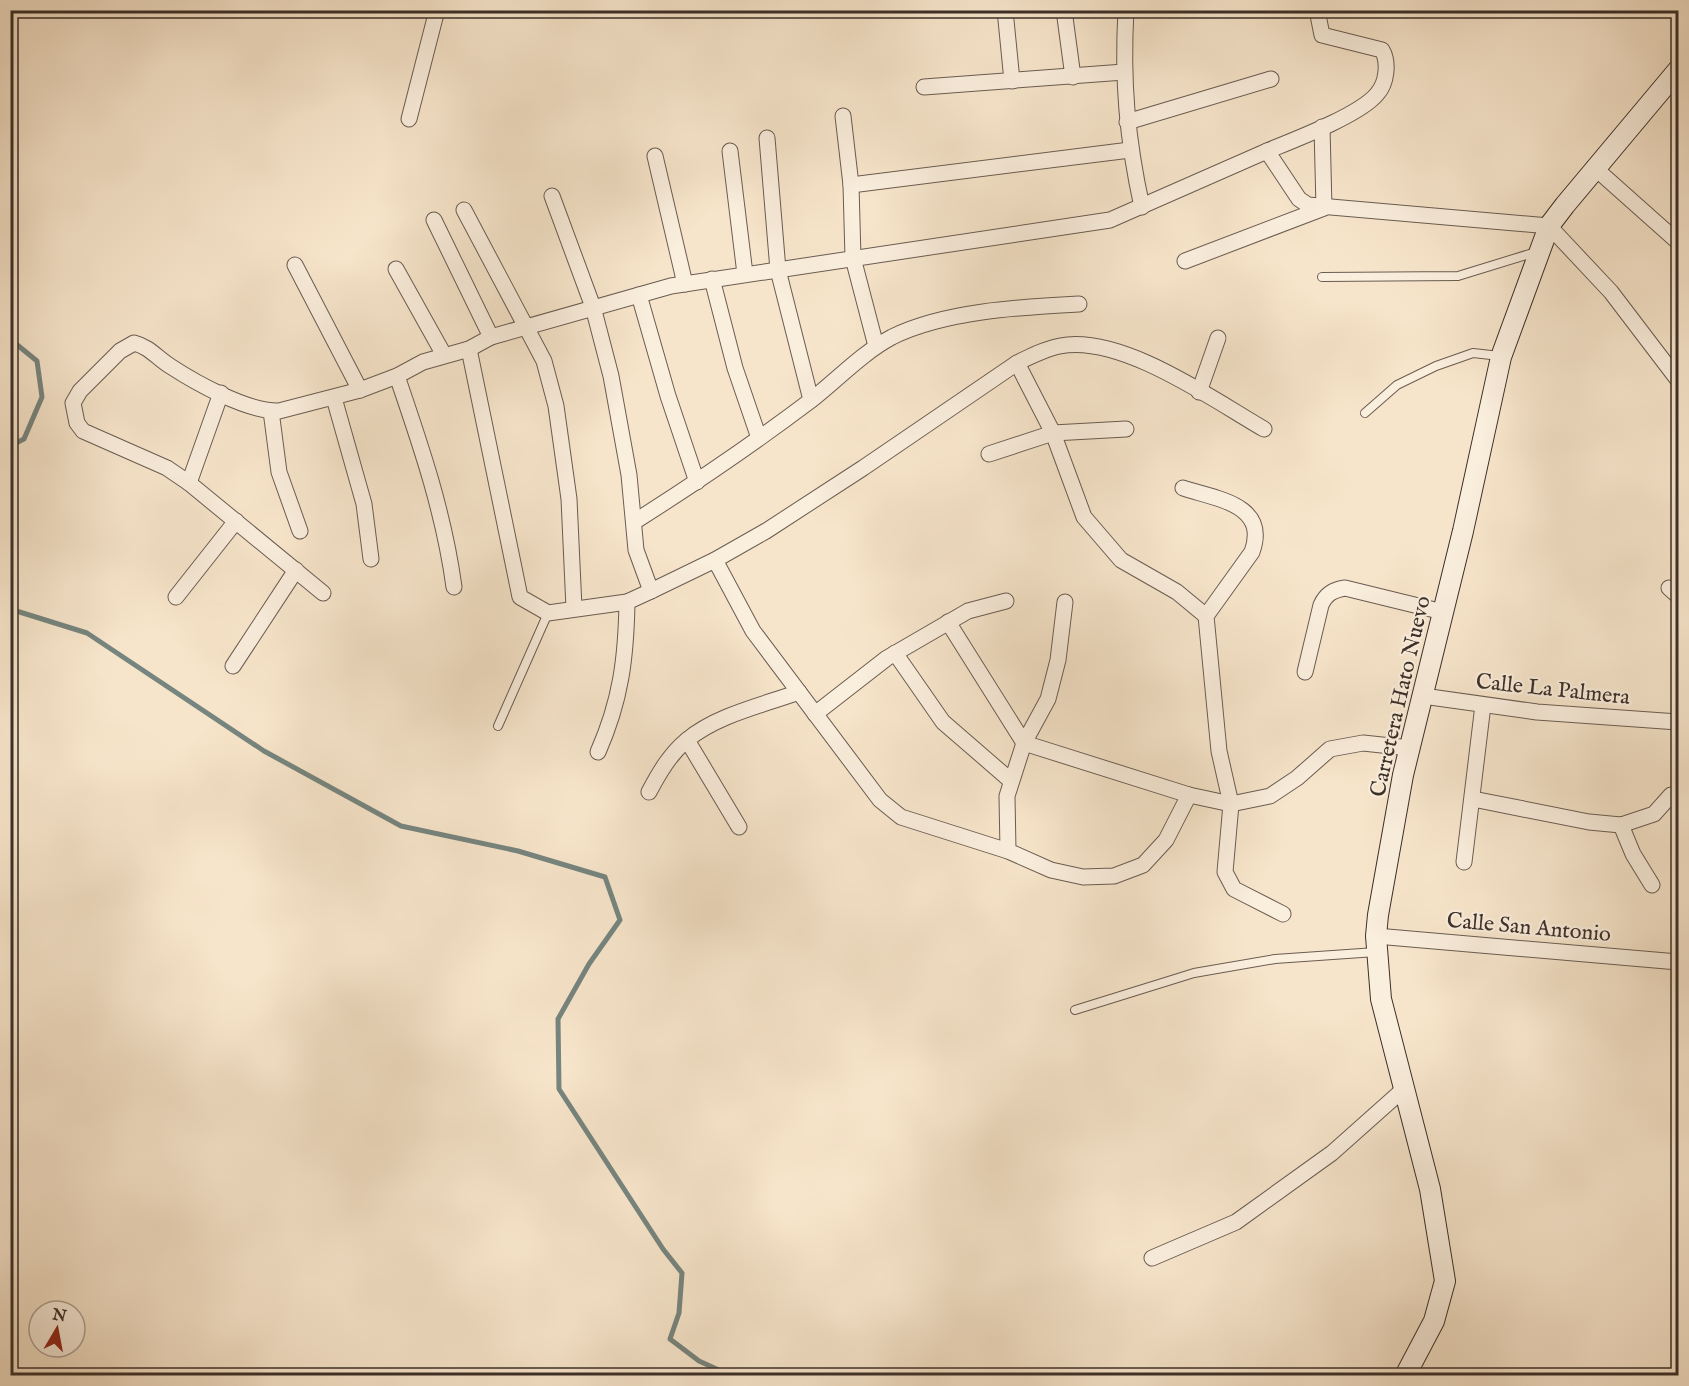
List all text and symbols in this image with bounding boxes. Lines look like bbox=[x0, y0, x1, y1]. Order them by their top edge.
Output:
street label: Carretera Hato Nuevo bbox=[1364, 593, 1438, 800]
street label: Calle La Palmera bbox=[1474, 668, 1632, 712]
street label: Calle San Antonio bbox=[1446, 907, 1612, 949]
north arrow bbox=[27, 1299, 87, 1359]
text: N bbox=[50, 1305, 68, 1327]

